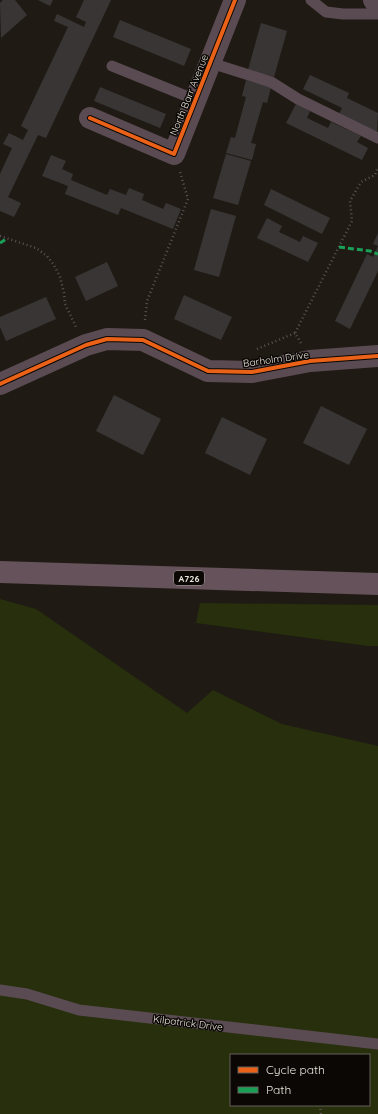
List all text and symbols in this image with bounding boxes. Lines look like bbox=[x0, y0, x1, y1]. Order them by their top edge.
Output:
street label: North Barr Avenue bbox=[167, 52, 211, 137]
street label: Barholm Drive bbox=[242, 348, 310, 370]
road number: A726 bbox=[174, 571, 204, 585]
street label: Kilpatrick Drive bbox=[152, 1012, 224, 1034]
legend bbox=[230, 1054, 370, 1106]
text: Cycle path bbox=[266, 1062, 325, 1077]
text: Path bbox=[266, 1082, 291, 1097]

